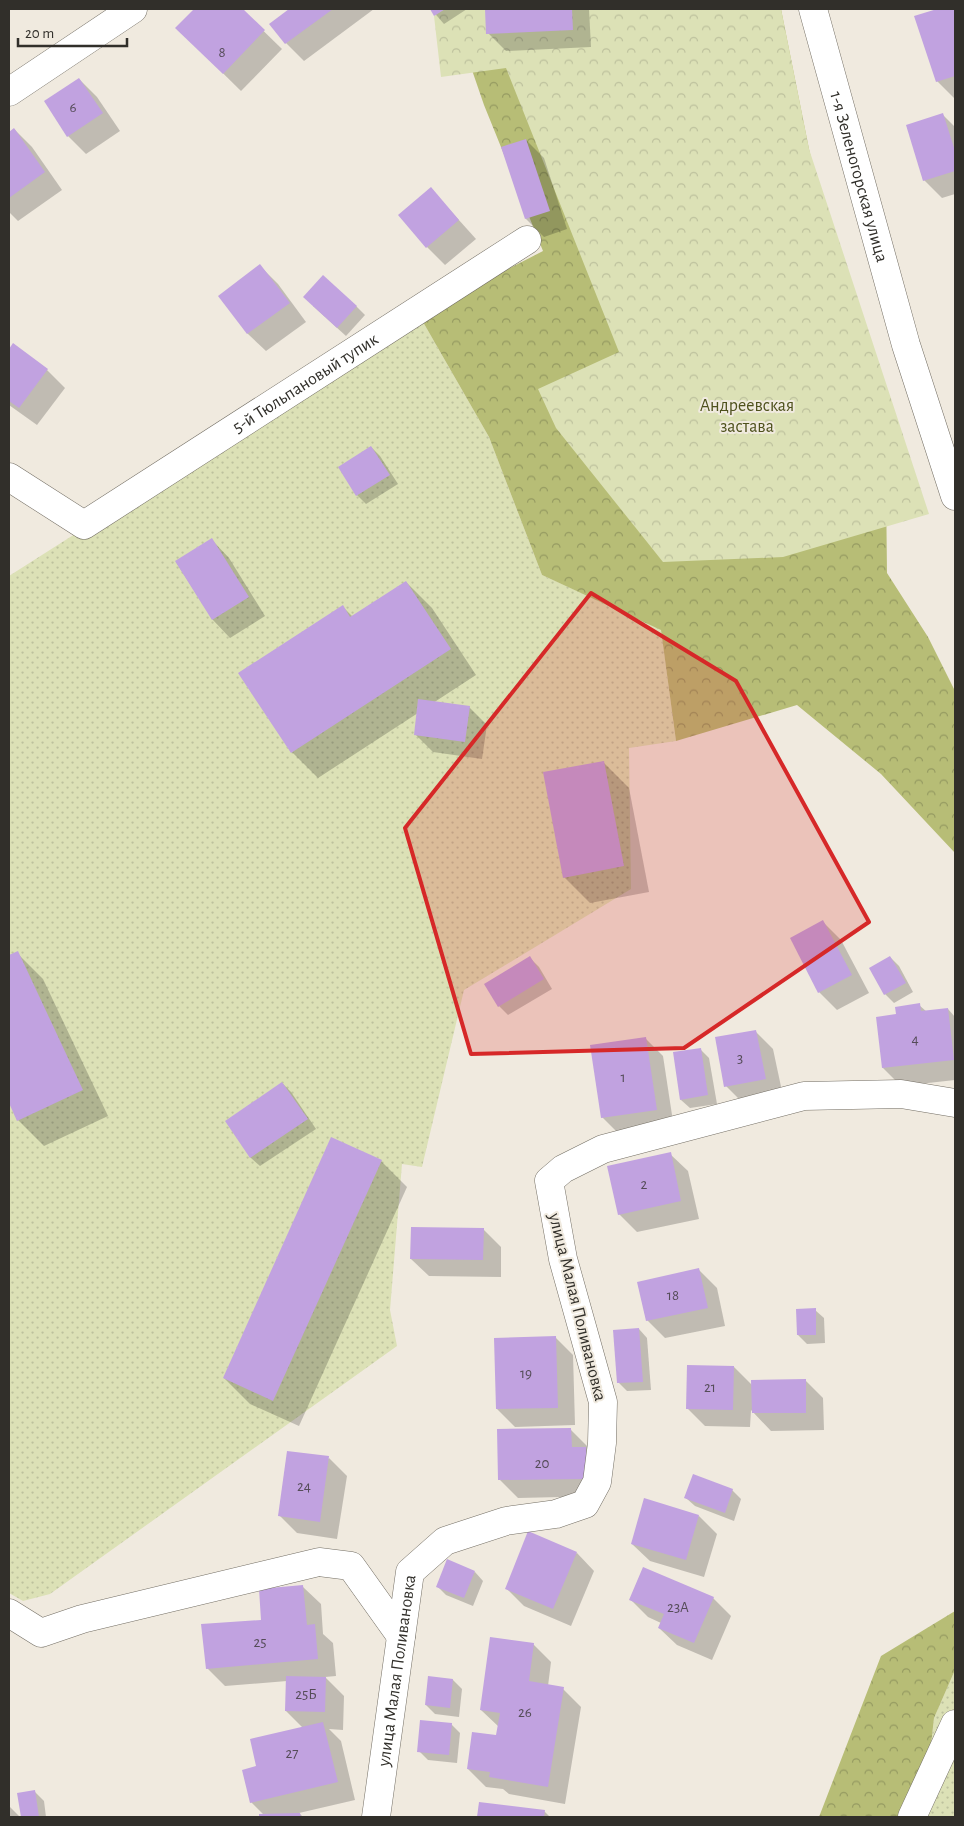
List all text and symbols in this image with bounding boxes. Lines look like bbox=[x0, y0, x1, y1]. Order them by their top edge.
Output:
scale bar bbox=[18, 15, 126, 47]
text: 20 m bbox=[25, 26, 54, 41]
house number: 8 bbox=[218, 45, 226, 60]
street label: 1-я Зеленогорская улица bbox=[826, 90, 891, 264]
house number: 6 bbox=[69, 100, 77, 115]
street label: 5-й Тюльпановый тупик bbox=[230, 330, 382, 437]
park label: Андреевская застава bbox=[700, 397, 794, 436]
house number: 4 bbox=[911, 1032, 919, 1047]
house number: 3 bbox=[737, 1051, 743, 1066]
house number: 1 bbox=[620, 1070, 626, 1085]
house number: 2 bbox=[641, 1177, 648, 1192]
street label: улица Малая Поливановка bbox=[545, 1210, 609, 1403]
house number: 18 bbox=[667, 1288, 679, 1303]
house number: 19 bbox=[520, 1366, 532, 1381]
house number: 21 bbox=[704, 1380, 716, 1395]
house number: 20 bbox=[535, 1456, 549, 1471]
house number: 24 bbox=[297, 1479, 311, 1494]
street label: улица Малая Поливановка bbox=[375, 1574, 420, 1768]
house number: 23А bbox=[667, 1600, 689, 1615]
house number: 25 bbox=[253, 1635, 267, 1650]
house number: 25Б bbox=[295, 1687, 317, 1702]
house number: 26 bbox=[518, 1705, 532, 1720]
house number: 27 bbox=[285, 1746, 299, 1761]

